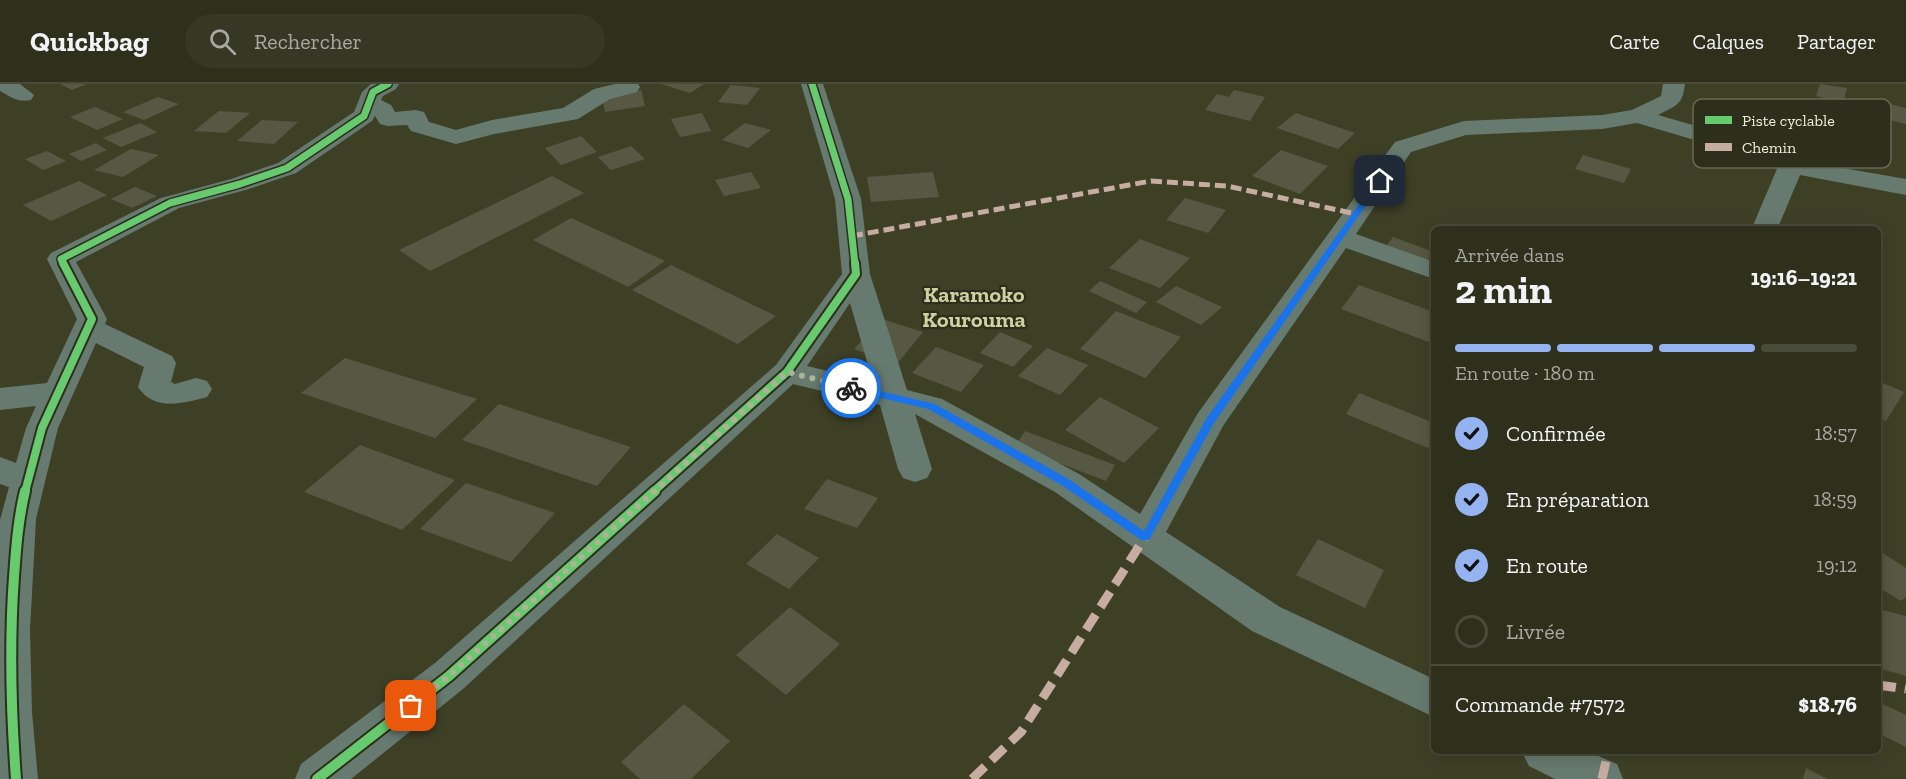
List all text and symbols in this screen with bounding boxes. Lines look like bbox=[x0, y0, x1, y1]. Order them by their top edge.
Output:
search box bbox=[185, 14, 605, 68]
text: Quickbag bbox=[30, 25, 149, 58]
icon: search bbox=[206, 25, 239, 58]
text: Rechercher bbox=[254, 28, 362, 55]
text: Carte bbox=[1609, 29, 1660, 54]
text: Calques bbox=[1693, 29, 1764, 54]
text: Partager bbox=[1797, 29, 1876, 54]
legend bbox=[1693, 99, 1891, 168]
text: Piste cyclable bbox=[1742, 111, 1835, 130]
text: Chemin bbox=[1742, 138, 1797, 157]
pin bbox=[1354, 155, 1405, 206]
icon: home bbox=[1363, 164, 1396, 197]
text: Arrivée dans bbox=[1455, 243, 1564, 267]
text: 19:16–19:21 bbox=[1751, 264, 1857, 291]
text: 2 min bbox=[1455, 266, 1552, 313]
district label: Karamoko Kourouma bbox=[922, 281, 1026, 333]
courier bbox=[821, 358, 881, 418]
text: En route · 180 m bbox=[1455, 361, 1595, 385]
icon: bike bbox=[835, 372, 868, 405]
icon: check bbox=[1455, 417, 1488, 450]
text: Confirmée bbox=[1506, 420, 1606, 447]
text: 18:57 bbox=[1814, 421, 1857, 445]
icon: check bbox=[1455, 483, 1488, 516]
text: En préparation bbox=[1506, 486, 1649, 513]
text: 18:59 bbox=[1813, 487, 1857, 511]
icon: check bbox=[1455, 549, 1488, 582]
text: En route bbox=[1506, 552, 1588, 579]
text: 19:12 bbox=[1816, 553, 1857, 577]
text: Livrée bbox=[1506, 618, 1565, 645]
pin bbox=[385, 680, 436, 731]
icon: bag bbox=[394, 689, 427, 722]
text: Commande #7572 bbox=[1455, 691, 1625, 718]
text: $18.76 bbox=[1798, 691, 1857, 718]

